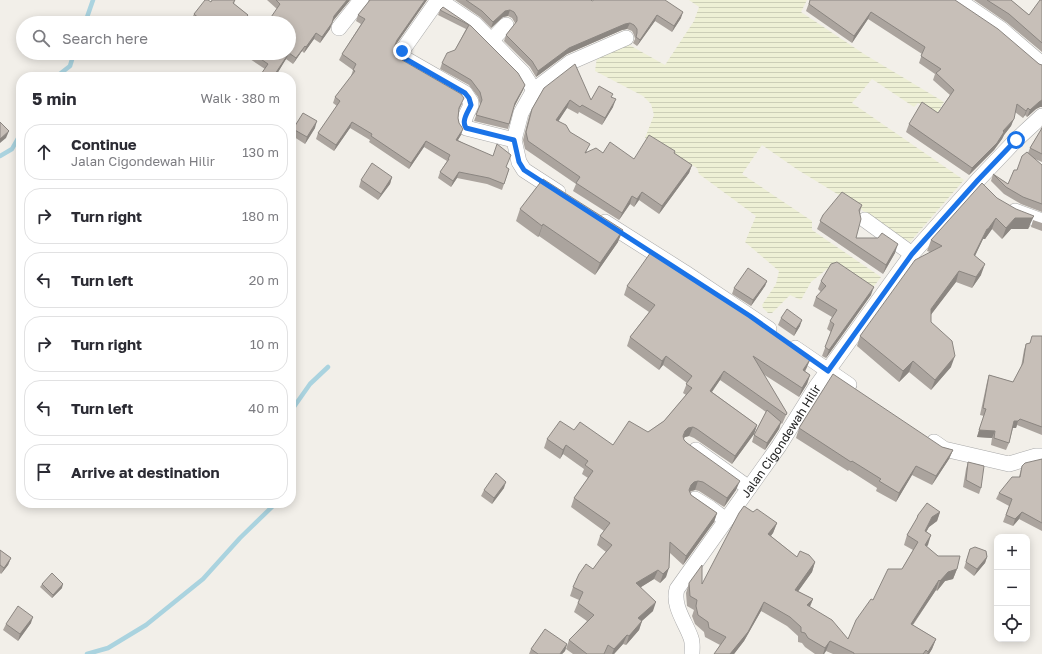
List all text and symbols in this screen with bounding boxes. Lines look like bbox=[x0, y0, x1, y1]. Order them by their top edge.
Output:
search box bbox=[16, 16, 296, 60]
icon: search bbox=[30, 27, 52, 49]
text: Search here bbox=[62, 29, 148, 47]
route end bbox=[393, 42, 411, 60]
text: 5 min bbox=[32, 88, 76, 109]
text: Walk · 380 m bbox=[200, 90, 280, 106]
route start bbox=[1007, 131, 1025, 149]
text: Continue bbox=[71, 135, 137, 153]
icon: ahead bbox=[33, 141, 55, 163]
text: 130 m bbox=[242, 144, 279, 160]
text: Jalan Cigondewah Hilir bbox=[71, 153, 215, 169]
icon: right bbox=[33, 205, 55, 227]
text: Turn right bbox=[71, 207, 142, 225]
text: 180 m bbox=[242, 208, 279, 224]
icon: left bbox=[33, 269, 55, 291]
text: Turn left bbox=[71, 271, 133, 289]
text: 20 m bbox=[249, 272, 279, 288]
icon: right bbox=[33, 333, 55, 355]
text: Turn right bbox=[71, 335, 142, 353]
text: 10 m bbox=[250, 336, 279, 352]
street label: Jalan Cigondewah Hilir bbox=[737, 381, 824, 500]
icon: left bbox=[33, 397, 55, 419]
text: Turn left bbox=[71, 399, 133, 417]
text: 40 m bbox=[248, 400, 279, 416]
icon: arrive bbox=[33, 461, 55, 483]
text: Arrive at destination bbox=[71, 463, 220, 481]
map controls bbox=[994, 534, 1030, 642]
button: + bbox=[994, 534, 1030, 570]
button: − bbox=[994, 570, 1030, 606]
button: locate bbox=[994, 606, 1030, 642]

